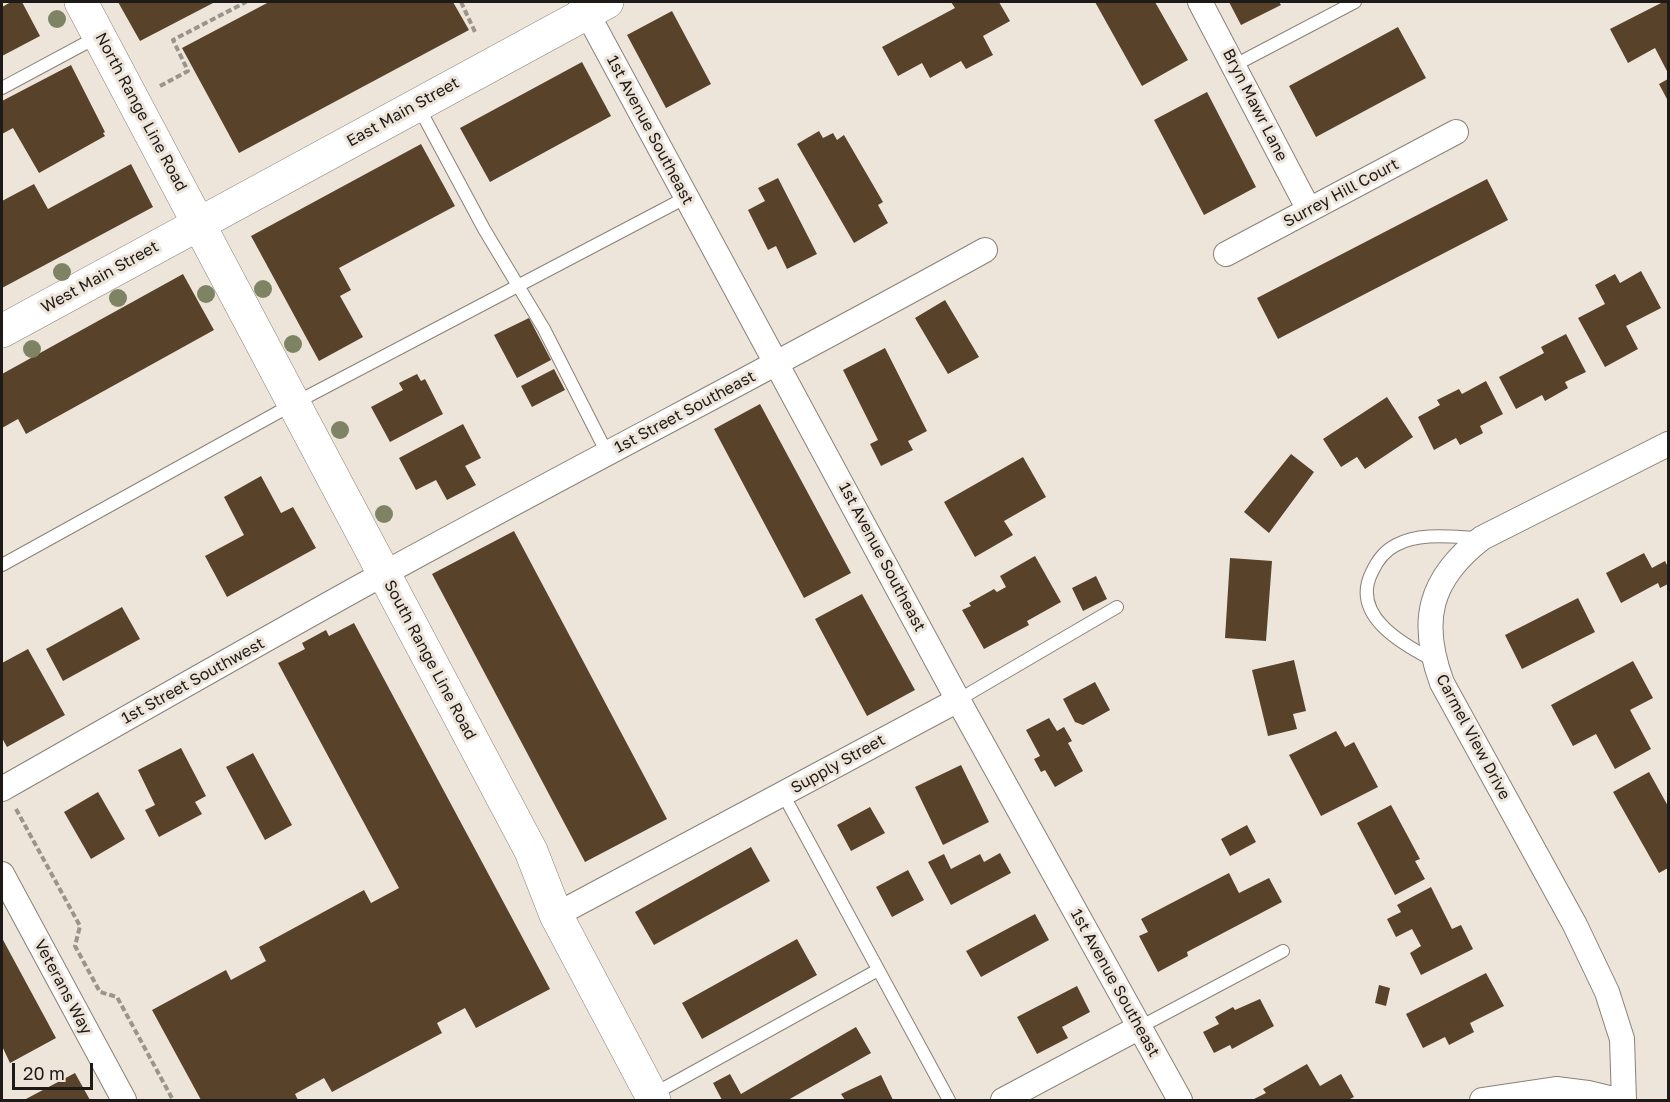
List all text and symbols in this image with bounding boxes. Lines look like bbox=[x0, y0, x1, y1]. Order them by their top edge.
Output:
street label: North Range Line Road bbox=[91, 29, 191, 195]
street label: Bryn Mawr Lane bbox=[1218, 46, 1292, 164]
street label: 1st Avenue Southeast bbox=[603, 52, 697, 208]
street label: East Main Street bbox=[343, 73, 463, 151]
street label: Surrey Hill Court bbox=[1280, 154, 1402, 232]
street label: West Main Street bbox=[38, 237, 162, 317]
street label: 1st Street Southeast bbox=[611, 367, 759, 457]
street label: 1st Avenue Southeast bbox=[835, 479, 929, 635]
street label: South Range Line Road bbox=[380, 577, 480, 743]
street label: 1st Street Southwest bbox=[118, 634, 268, 728]
street label: Carmel View Drive bbox=[1432, 671, 1514, 803]
street label: Supply Street bbox=[788, 730, 888, 798]
street label: 1st Avenue Southeast bbox=[1066, 906, 1164, 1060]
street label: Veterans Way bbox=[30, 936, 96, 1038]
scale bar bbox=[15, 1051, 96, 1089]
text: 20 m bbox=[23, 1062, 65, 1084]

